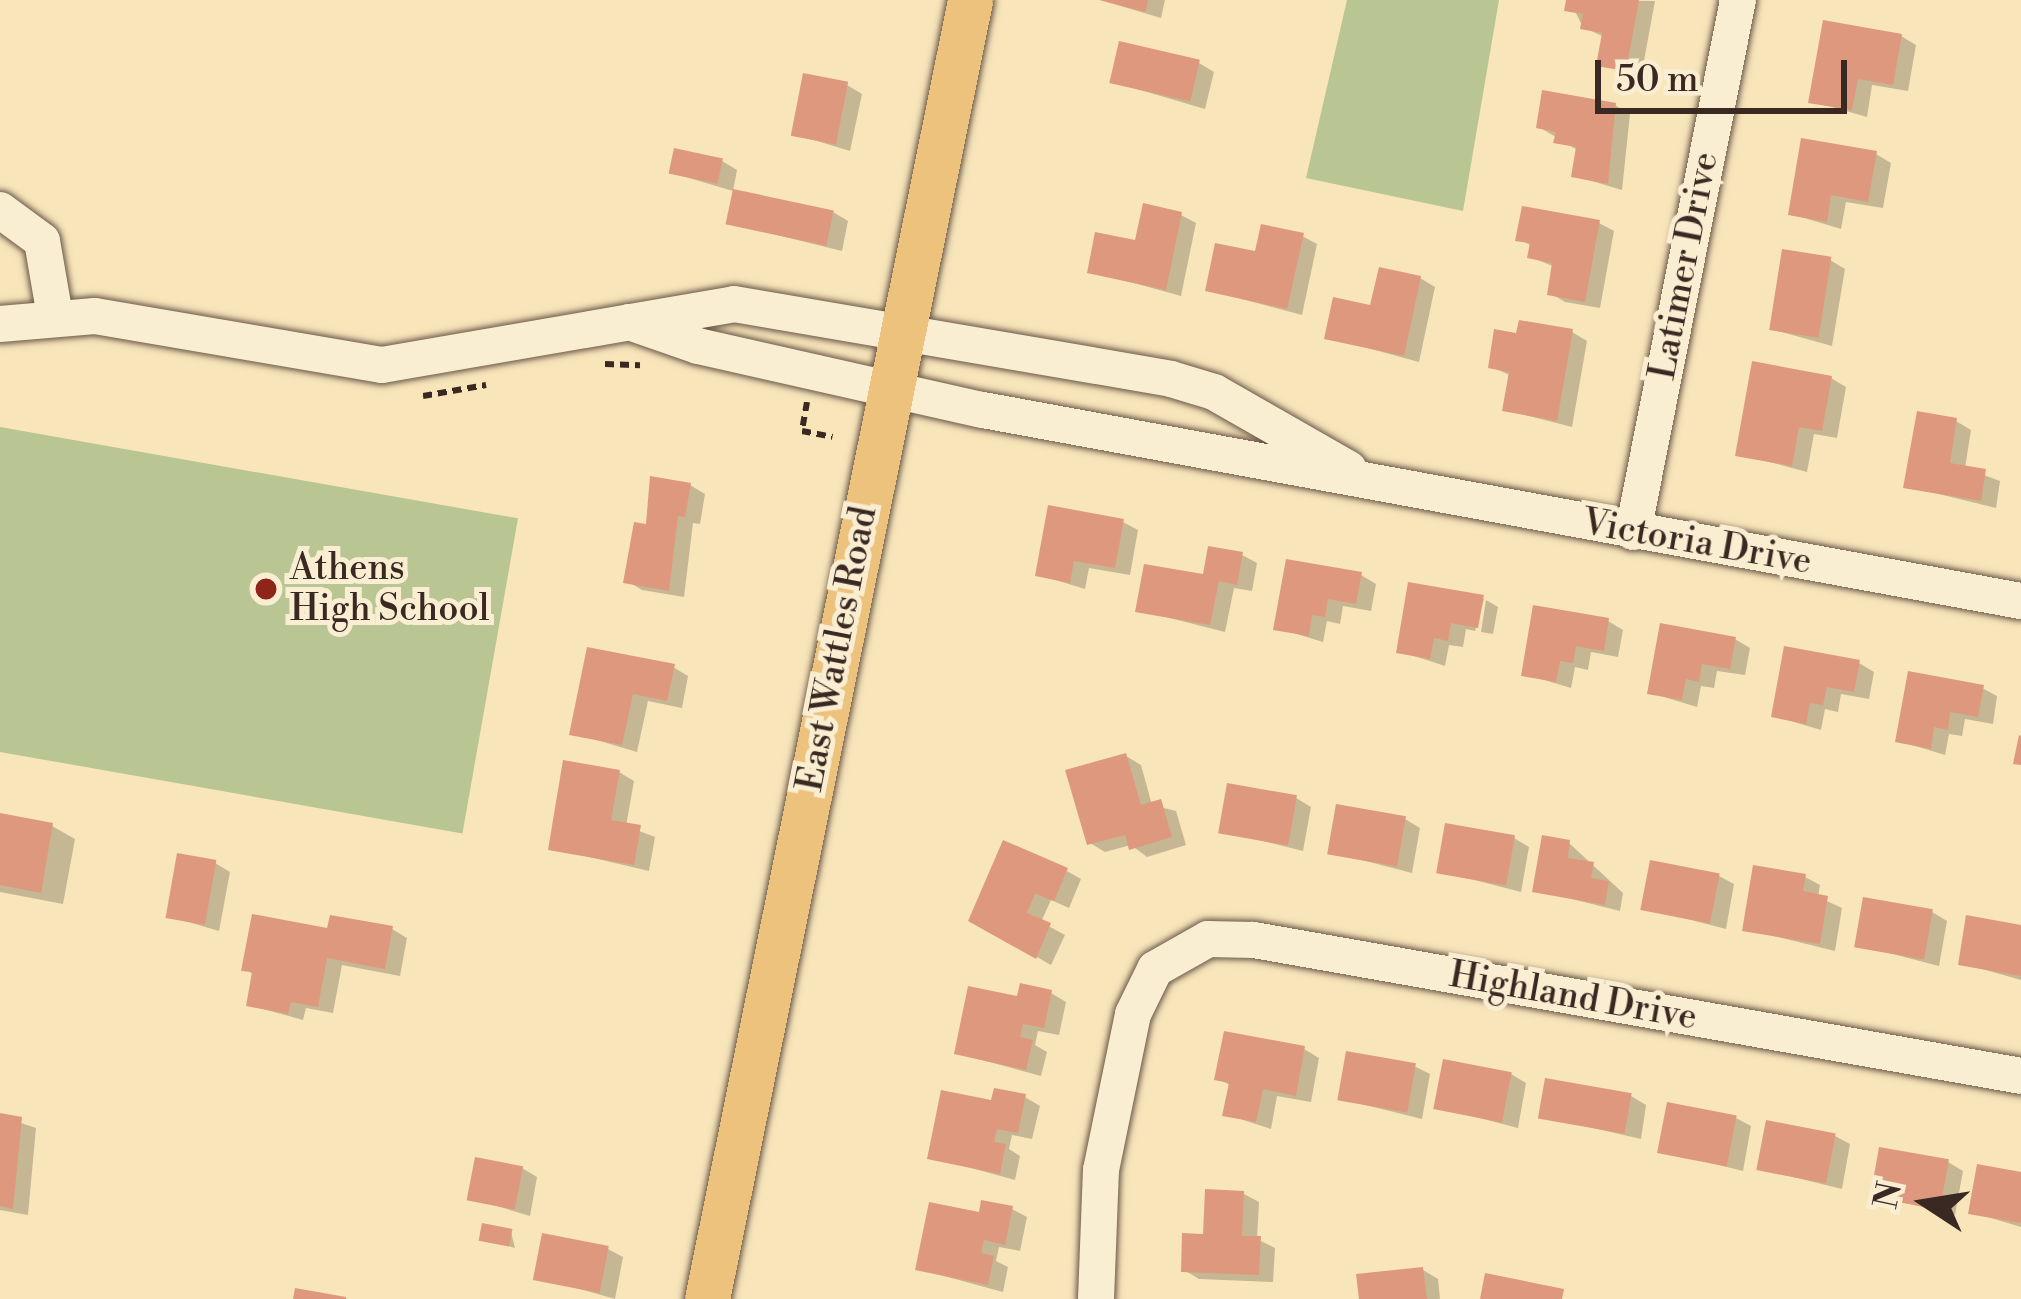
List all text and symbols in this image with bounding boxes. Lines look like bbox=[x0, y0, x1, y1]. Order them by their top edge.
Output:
scale bar bbox=[1601, 36, 1853, 110]
text: 50 m bbox=[1616, 58, 1699, 103]
street label: Latimer Drive bbox=[1642, 148, 1728, 384]
street label: Victoria Drive bbox=[1579, 502, 1815, 584]
street label: East Wattles Road bbox=[789, 503, 887, 795]
place label: Athens High School bbox=[290, 546, 489, 631]
marker: Athens High School bbox=[253, 576, 279, 602]
street label: Highland Drive bbox=[1446, 954, 1700, 1040]
north arrow bbox=[1865, 1143, 1985, 1263]
text: N bbox=[1867, 1178, 1912, 1212]

